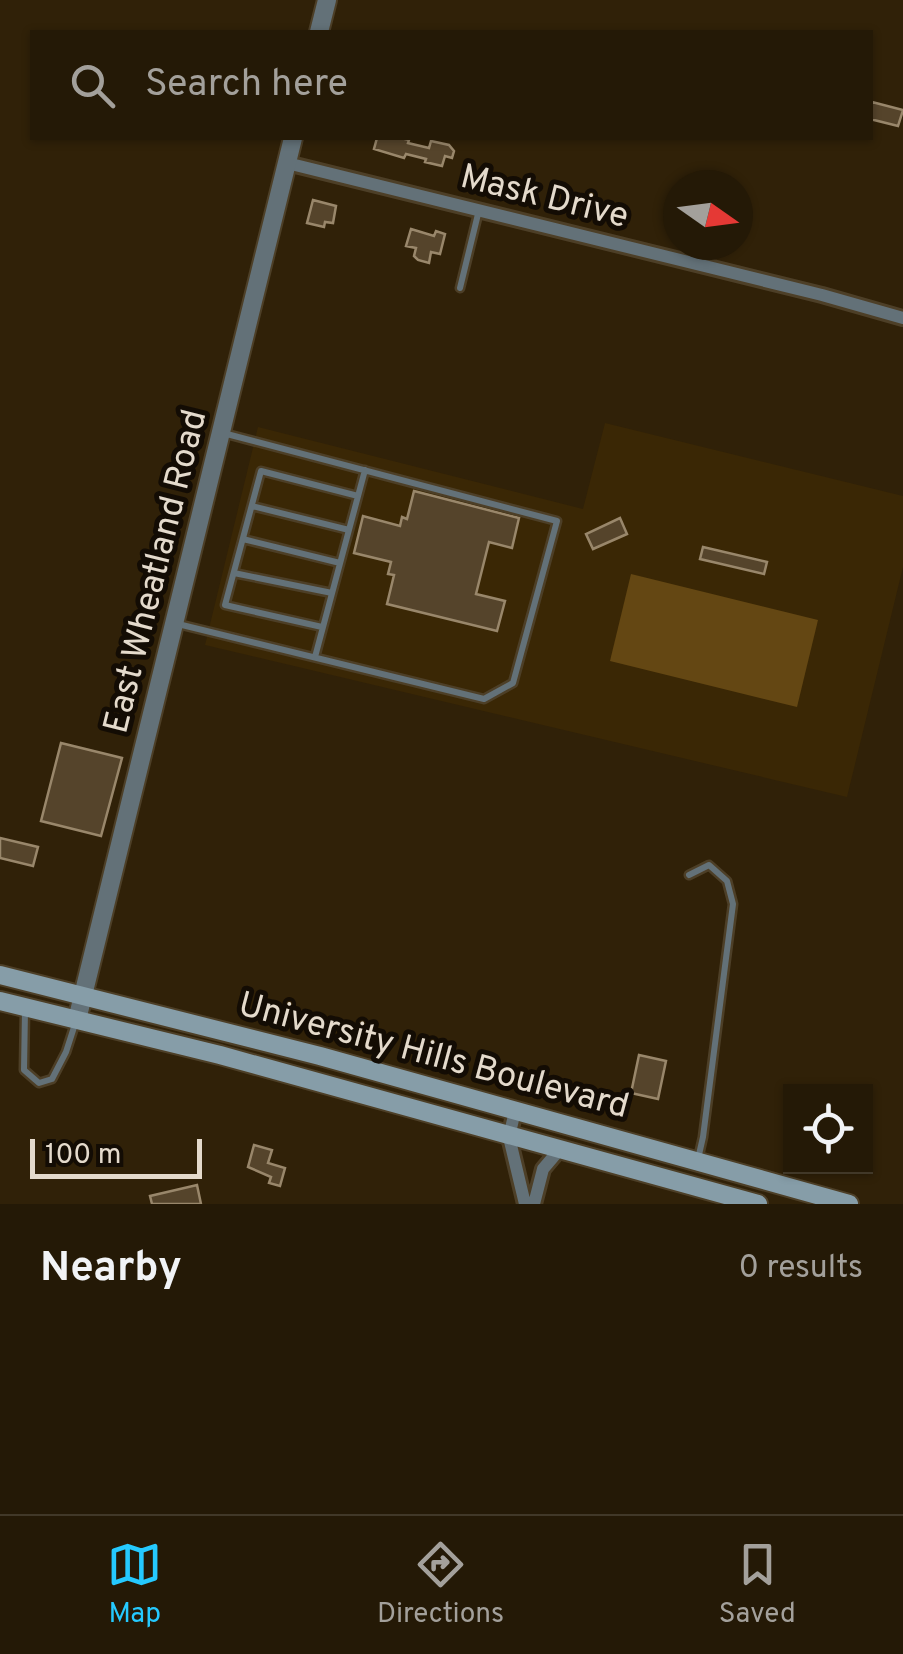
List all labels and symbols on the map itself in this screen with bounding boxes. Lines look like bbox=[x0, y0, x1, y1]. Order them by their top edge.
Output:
street label: Mask Drive bbox=[456, 156, 633, 240]
north arrow bbox=[663, 170, 753, 260]
street label: East Wheatland Road bbox=[95, 405, 218, 738]
street label: University Hills Boulevard bbox=[233, 984, 633, 1130]
scale bar bbox=[30, 1134, 202, 1178]

